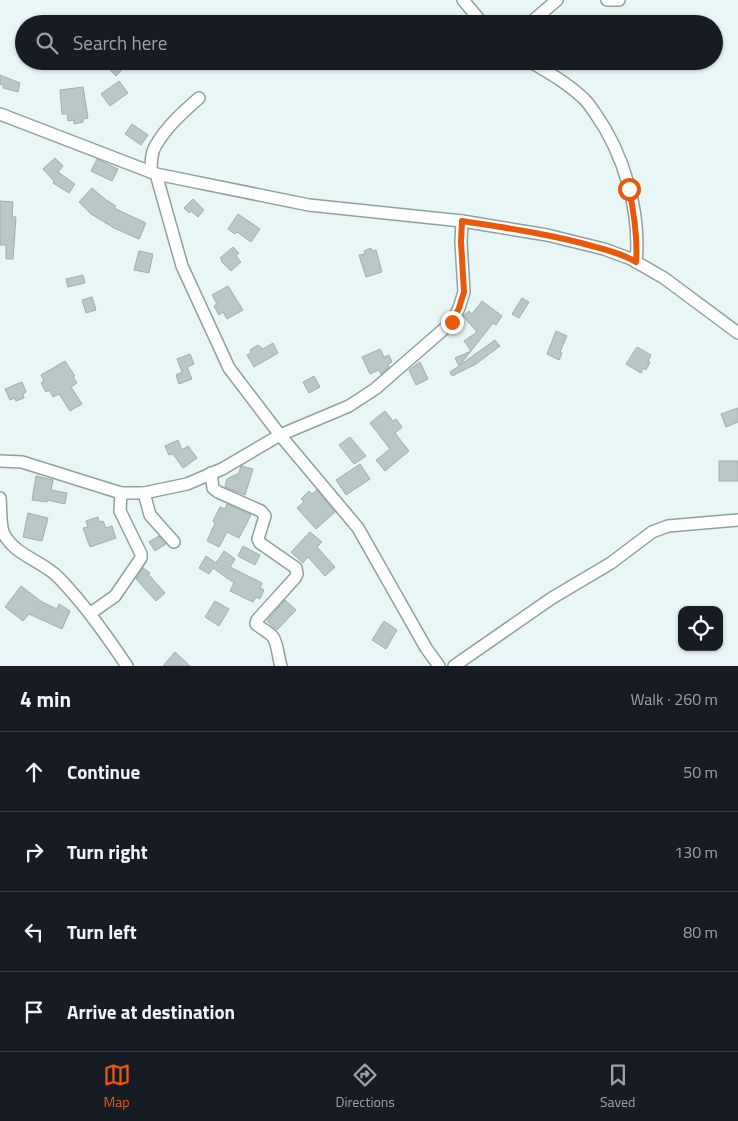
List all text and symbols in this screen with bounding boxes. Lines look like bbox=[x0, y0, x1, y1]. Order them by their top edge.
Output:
search box bbox=[15, 15, 723, 70]
text: Search here bbox=[73, 28, 167, 57]
icon: search bbox=[33, 29, 61, 57]
route start bbox=[618, 178, 641, 201]
route end bbox=[441, 311, 464, 334]
map controls bbox=[678, 606, 723, 651]
button: locate bbox=[678, 606, 723, 651]
text: 4 min bbox=[20, 683, 71, 715]
text: Walk · 260 m bbox=[630, 687, 718, 711]
text: Continue bbox=[67, 757, 140, 786]
icon: ahead bbox=[20, 758, 48, 786]
text: 50 m bbox=[683, 760, 718, 784]
text: Turn right bbox=[67, 837, 148, 866]
icon: right bbox=[20, 838, 48, 866]
text: 130 m bbox=[674, 840, 718, 864]
text: Turn left bbox=[67, 917, 137, 946]
icon: left bbox=[20, 918, 48, 946]
text: 80 m bbox=[683, 920, 718, 944]
text: Arrive at destination bbox=[67, 997, 235, 1026]
icon: arrive bbox=[20, 998, 48, 1026]
tab: Map bbox=[103, 1061, 131, 1112]
tab: Directions bbox=[336, 1061, 395, 1112]
tab: Saved bbox=[600, 1061, 636, 1112]

